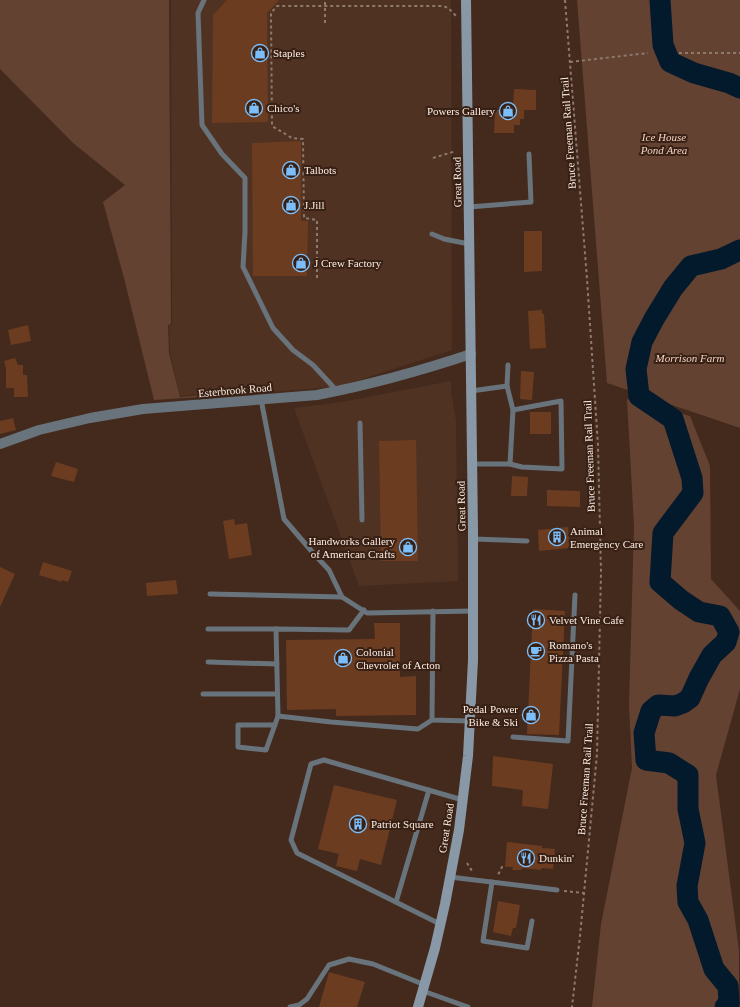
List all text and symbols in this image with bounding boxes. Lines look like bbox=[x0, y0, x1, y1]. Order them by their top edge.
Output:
shop icon: Staples bbox=[250, 43, 270, 63]
place label: Staples bbox=[273, 47, 305, 59]
street label: Bruce Freeman Rail Trail bbox=[558, 77, 578, 189]
shop icon: Chico's bbox=[244, 98, 264, 118]
shop icon: Powers Gallery bbox=[498, 101, 518, 121]
place label: Chico's bbox=[267, 102, 300, 114]
place label: Powers Gallery bbox=[427, 105, 495, 117]
park label: Ice House Pond Area bbox=[640, 131, 688, 156]
street label: Great Road bbox=[451, 156, 463, 207]
shop icon: Talbots bbox=[281, 160, 301, 180]
place label: Talbots bbox=[304, 164, 336, 176]
shop icon: J.Jill bbox=[281, 195, 301, 215]
place label: J.Jill bbox=[304, 199, 324, 211]
shop icon: J Crew Factory bbox=[291, 253, 311, 273]
place label: J Crew Factory bbox=[314, 257, 382, 269]
park label: Morrison Farm bbox=[655, 352, 724, 364]
street label: Esterbrook Road bbox=[198, 381, 273, 399]
street label: Bruce Freeman Rail Trail bbox=[581, 400, 597, 512]
street label: Great Road bbox=[455, 480, 467, 531]
place label: Animal Emergency Care bbox=[570, 525, 644, 550]
building icon: Animal Emergency Care bbox=[547, 527, 567, 547]
place label: Handworks Gallery of American Crafts bbox=[309, 535, 395, 560]
shop icon: Handworks Gallery of American Crafts bbox=[398, 537, 418, 557]
restaurant icon: Velvet Vine Cafe bbox=[526, 610, 546, 630]
place label: Velvet Vine Cafe bbox=[549, 614, 624, 626]
place label: Romano's Pizza Pasta bbox=[549, 639, 599, 664]
cafe icon: Romano's Pizza Pasta bbox=[526, 641, 546, 661]
place label: Colonial Chevrolet of Acton bbox=[356, 646, 441, 671]
shop icon: Colonial Chevrolet of Acton bbox=[333, 648, 353, 668]
place label: Pedal Power Bike & Ski bbox=[463, 703, 518, 728]
shop icon: Pedal Power Bike & Ski bbox=[521, 705, 541, 725]
street label: Bruce Freeman Rail Trail bbox=[575, 723, 595, 835]
street label: Great Road bbox=[436, 802, 456, 854]
building icon: Patriot Square bbox=[348, 814, 368, 834]
place label: Patriot Square bbox=[371, 818, 434, 830]
restaurant icon: Dunkin' bbox=[516, 848, 536, 868]
place label: Dunkin' bbox=[539, 852, 574, 864]

